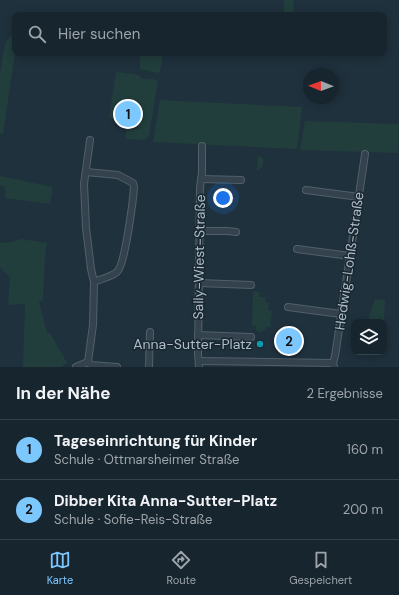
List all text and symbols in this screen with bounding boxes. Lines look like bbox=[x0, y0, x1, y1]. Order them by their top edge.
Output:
search box bbox=[12, 12, 387, 56]
icon: search bbox=[26, 23, 48, 45]
text: Hier suchen bbox=[58, 24, 140, 44]
north arrow bbox=[303, 68, 339, 104]
pin: 1 bbox=[115, 99, 141, 129]
your location bbox=[213, 188, 233, 208]
street label: Hedwig-Lohß-Straße bbox=[330, 191, 368, 331]
street label: Sally-Wiest-Straße bbox=[189, 194, 209, 320]
map controls bbox=[351, 319, 387, 355]
button: layers bbox=[351, 319, 387, 355]
pin: 2 bbox=[276, 326, 302, 356]
place label: Anna-Sutter-Platz bbox=[133, 335, 252, 353]
marker: Anna-Sutter-Platz bbox=[255, 339, 265, 349]
text: In der Nähe bbox=[16, 382, 111, 404]
text: 2 Ergebnisse bbox=[307, 385, 383, 402]
text: Tageseinrichtung für Kinder bbox=[54, 431, 257, 451]
text: 1 bbox=[27, 441, 31, 458]
text: 160 m bbox=[347, 441, 383, 458]
text: Schule · Ottmarsheimer Straße bbox=[54, 451, 239, 468]
text: Dibber Kita Anna-Sutter-Platz bbox=[54, 491, 277, 511]
text: 2 bbox=[25, 501, 33, 518]
text: 200 m bbox=[343, 501, 383, 518]
text: Schule · Sofie-Reis-Straße bbox=[54, 511, 212, 528]
tab: Karte bbox=[47, 549, 73, 587]
tab: Route bbox=[167, 549, 196, 587]
tab: Gespeichert bbox=[289, 549, 352, 587]

